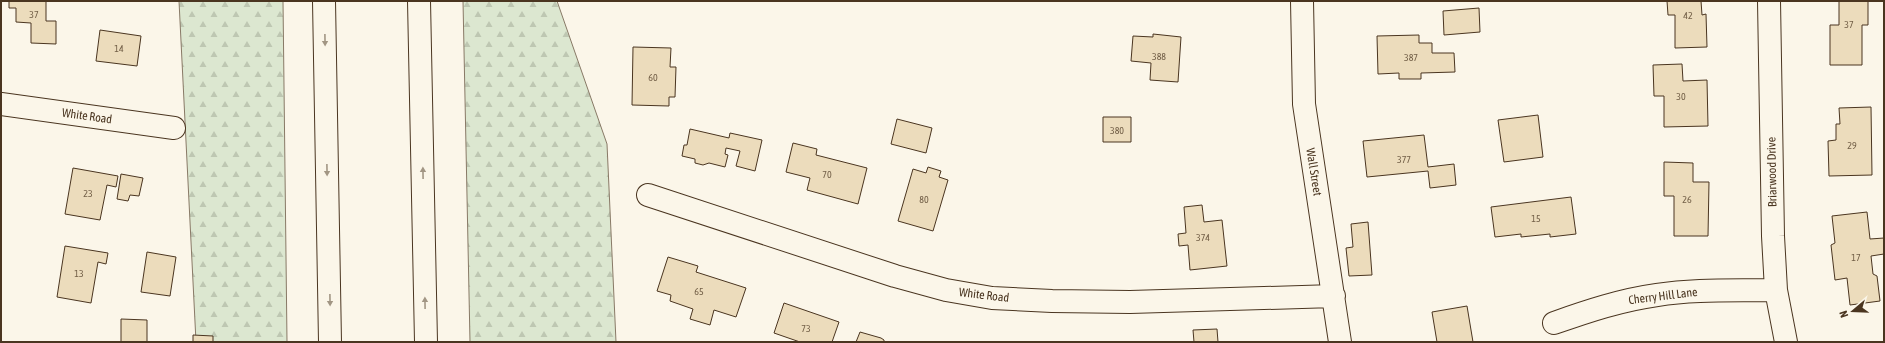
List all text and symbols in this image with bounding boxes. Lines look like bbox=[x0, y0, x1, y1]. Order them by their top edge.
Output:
house number: 37 bbox=[29, 9, 39, 20]
house number: 42 bbox=[1683, 10, 1693, 21]
house number: 37 bbox=[1844, 19, 1854, 30]
one-way arrow bbox=[322, 34, 328, 47]
house number: 14 bbox=[114, 43, 124, 54]
house number: 388 bbox=[1152, 51, 1166, 62]
house number: 387 bbox=[1404, 52, 1418, 63]
house number: 60 bbox=[648, 72, 658, 83]
house number: 30 bbox=[1676, 91, 1686, 102]
street label: White Road bbox=[61, 106, 113, 126]
house number: 380 bbox=[1110, 125, 1124, 136]
street label: Briarwood Drive bbox=[1764, 137, 1780, 207]
house number: 29 bbox=[1847, 140, 1857, 151]
street label: Wall Street bbox=[1303, 147, 1325, 197]
house number: 377 bbox=[1397, 154, 1411, 165]
one-way arrow bbox=[324, 164, 330, 177]
one-way arrow bbox=[420, 166, 426, 179]
house number: 70 bbox=[822, 169, 832, 180]
house number: 23 bbox=[83, 188, 93, 199]
house number: 80 bbox=[919, 194, 929, 205]
house number: 26 bbox=[1682, 194, 1692, 205]
house number: 15 bbox=[1531, 213, 1541, 224]
house number: 374 bbox=[1196, 232, 1210, 243]
house number: 17 bbox=[1851, 252, 1861, 263]
house number: 13 bbox=[74, 268, 84, 279]
street label: White Road bbox=[958, 285, 1010, 305]
street label: Cherry Hill Lane bbox=[1628, 285, 1698, 307]
house number: 65 bbox=[694, 286, 704, 297]
north arrow bbox=[1833, 291, 1873, 331]
one-way arrow bbox=[326, 294, 333, 306]
one-way arrow bbox=[422, 296, 428, 309]
text: N bbox=[1837, 309, 1850, 319]
house number: 73 bbox=[801, 323, 811, 334]

